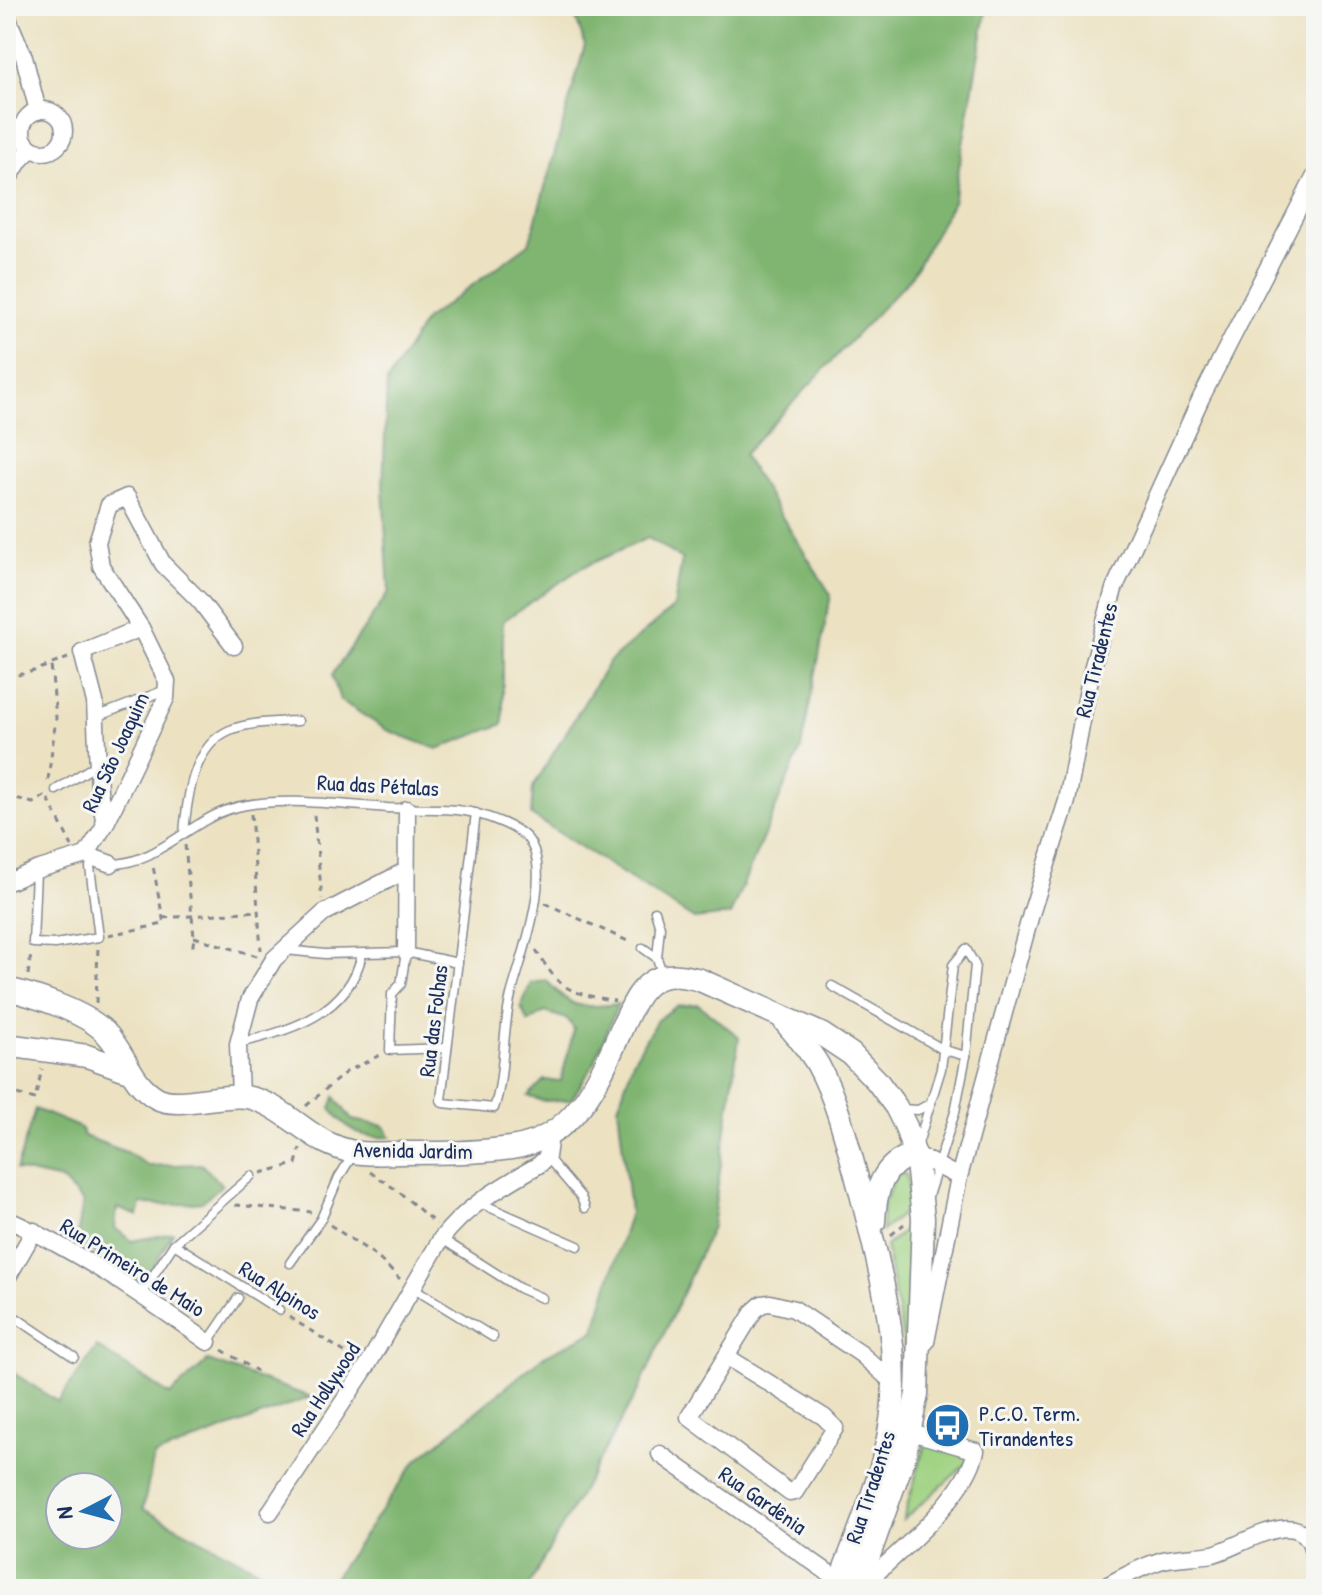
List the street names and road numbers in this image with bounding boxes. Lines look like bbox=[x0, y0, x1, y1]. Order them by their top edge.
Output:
street label: Rua Tiradentes bbox=[1067, 600, 1125, 720]
street label: Rua São Joaquim bbox=[74, 687, 156, 817]
street label: Rua das Pétalas bbox=[316, 767, 440, 803]
street label: Rua das Folhas bbox=[411, 963, 455, 1079]
street label: Avenida Jardim bbox=[353, 1134, 473, 1166]
street label: Rua Primeiro de Maio bbox=[55, 1210, 211, 1324]
street label: Rua Alpinos bbox=[234, 1253, 326, 1327]
street label: Rua Hollywood bbox=[283, 1336, 367, 1442]
street label: Rua Tiradentes bbox=[838, 1427, 902, 1547]
street label: Rua Gardênia bbox=[713, 1459, 813, 1541]

